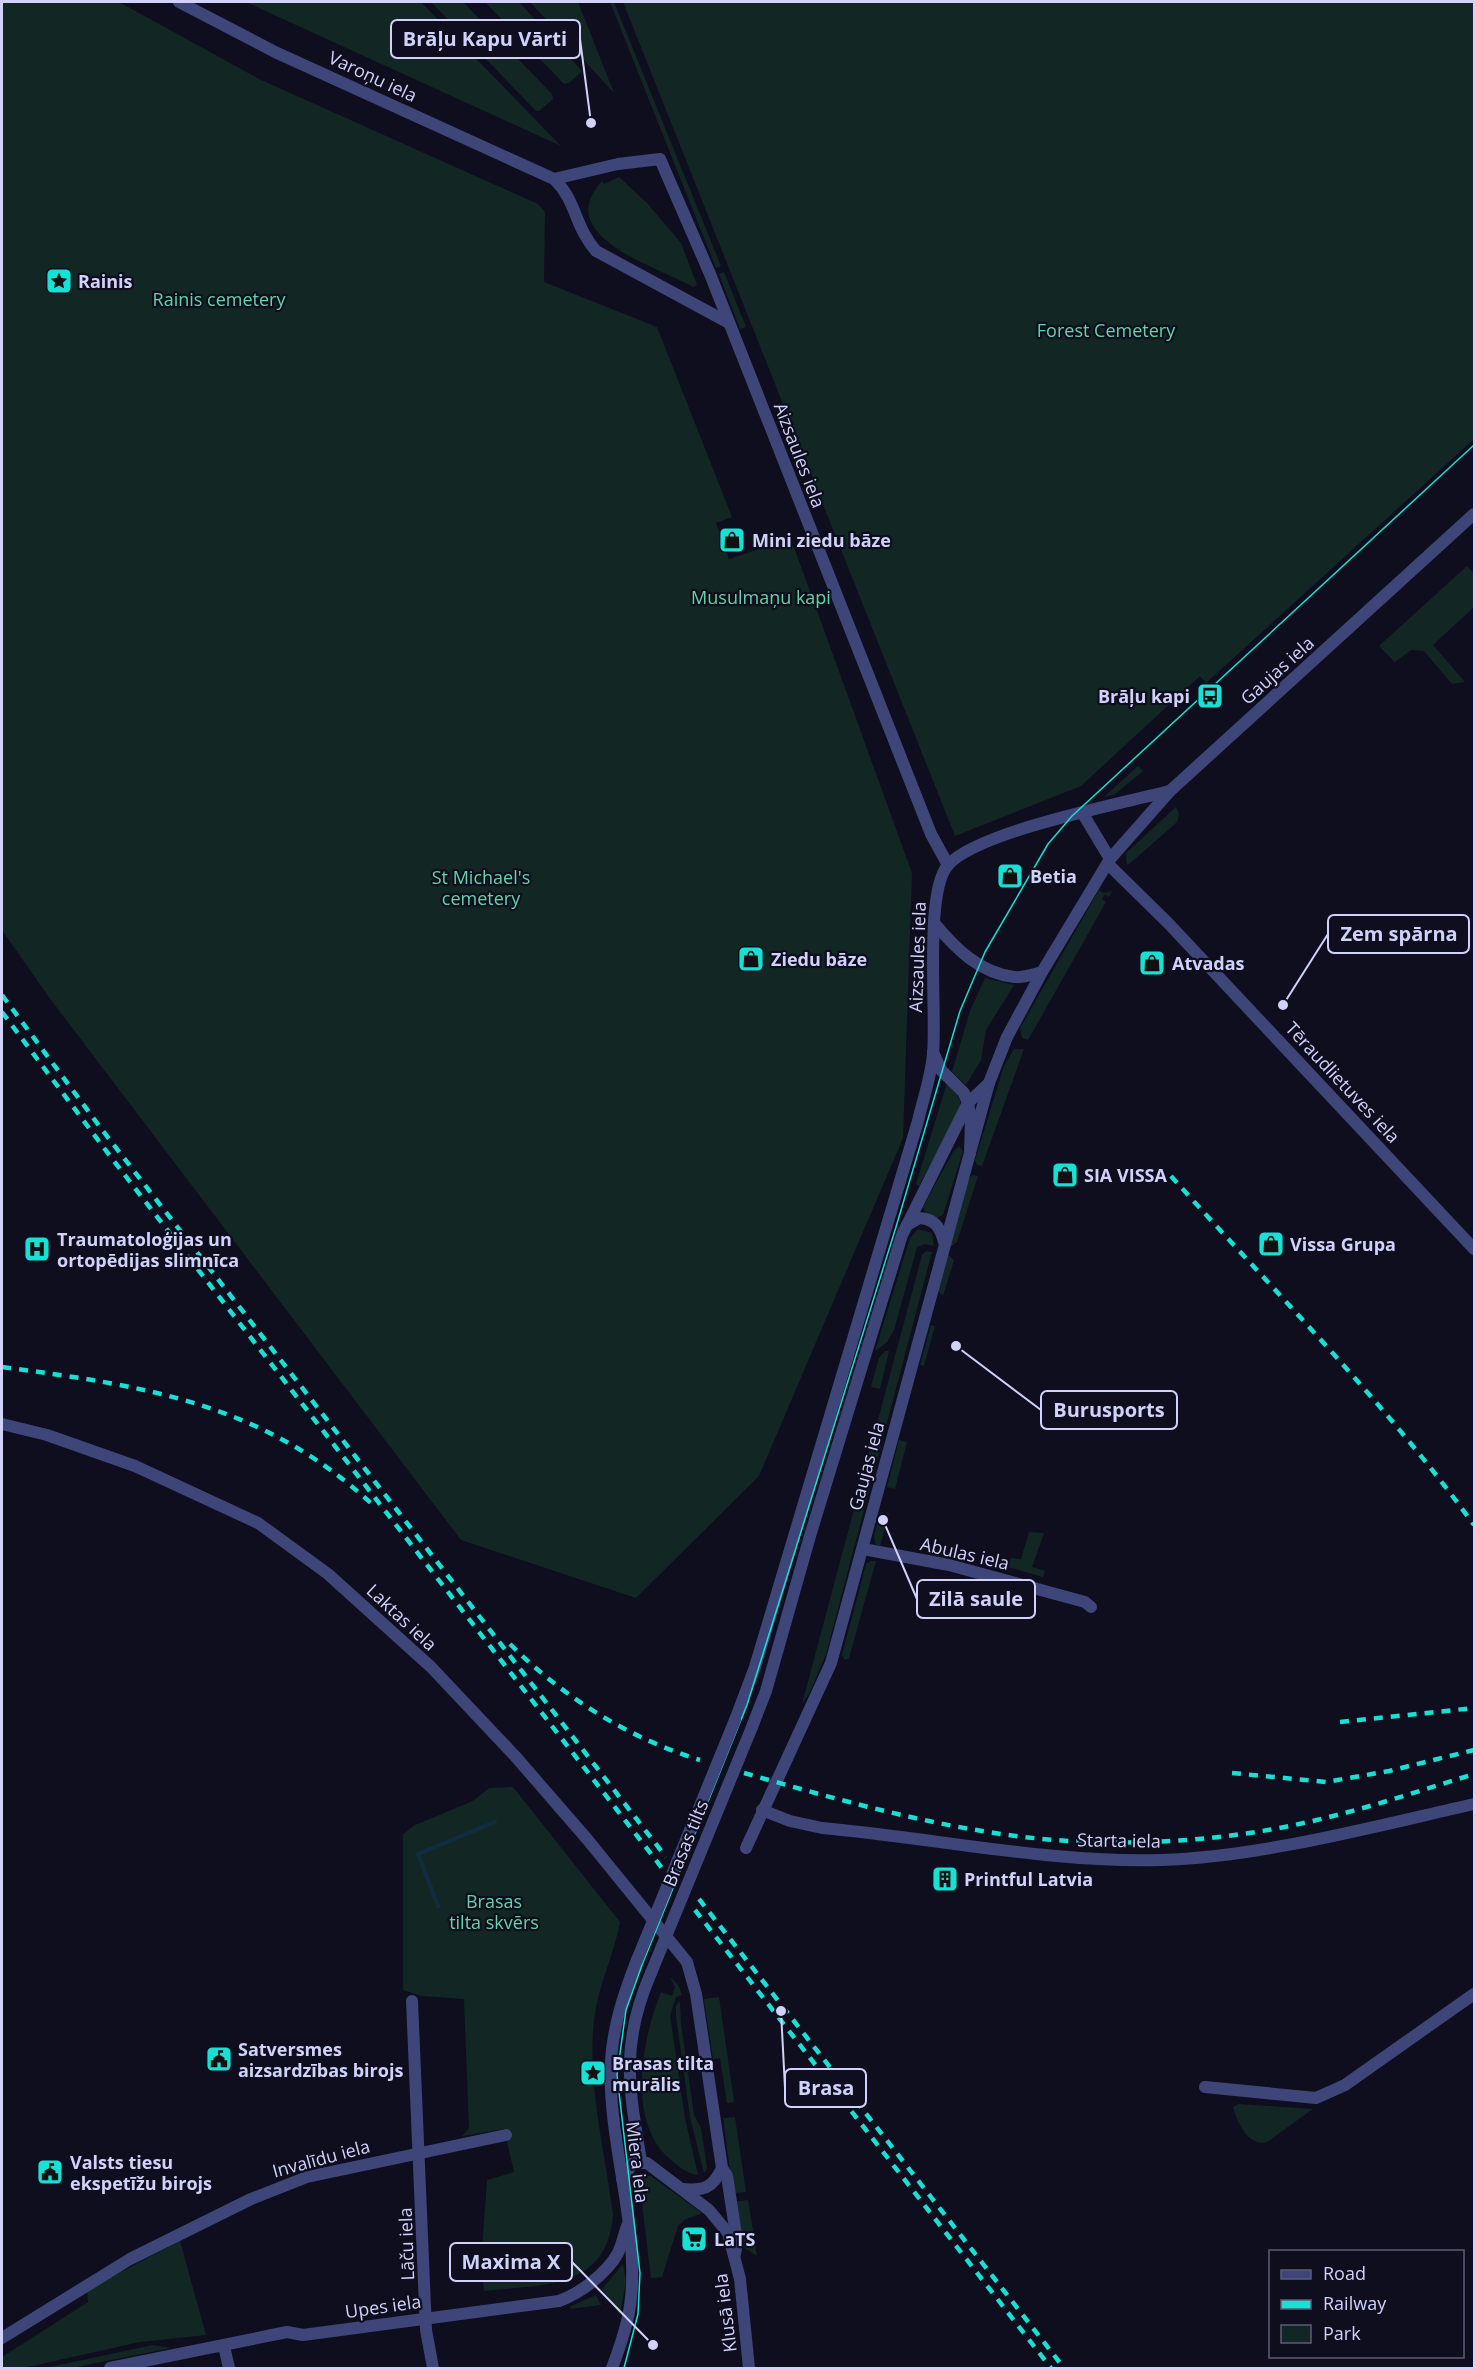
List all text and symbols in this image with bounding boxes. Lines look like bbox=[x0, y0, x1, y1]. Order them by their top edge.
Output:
callout: Brāļu Kapu Vārti bbox=[391, 20, 580, 58]
text: Brāļu Kapu Vārti bbox=[403, 25, 567, 52]
street label: Varoņu iela bbox=[325, 45, 421, 107]
place icon: Rainis bbox=[44, 266, 74, 296]
place label: Rainis bbox=[78, 269, 133, 293]
park label: Rainis cemetery bbox=[153, 287, 286, 311]
park label: Forest Cemetery bbox=[1037, 318, 1176, 342]
street label: Aizsaules iela bbox=[769, 399, 831, 511]
shop icon: Mini ziedu bāze bbox=[717, 525, 747, 555]
place label: Mini ziedu bāze bbox=[752, 528, 891, 552]
park label: Musulmaņu kapi bbox=[691, 585, 831, 609]
street label: Gaujas iela bbox=[1235, 631, 1319, 709]
bus stop icon: Brāļu kapi bbox=[1195, 681, 1225, 711]
place label: Brāļu kapi bbox=[1098, 684, 1190, 708]
shop icon: Betia bbox=[995, 861, 1025, 891]
place label: Betia bbox=[1030, 864, 1077, 888]
park label: St Michael's cemetery bbox=[432, 865, 530, 910]
street label: Aizsaules iela bbox=[903, 901, 931, 1013]
callout: Zem spārna bbox=[1328, 915, 1469, 953]
text: Zem spārna bbox=[1340, 920, 1458, 947]
shop icon: Ziedu bāze bbox=[736, 944, 766, 974]
place label: Ziedu bāze bbox=[771, 947, 867, 971]
shop icon: Atvadas bbox=[1137, 948, 1167, 978]
place label: Atvadas bbox=[1172, 951, 1245, 975]
street label: Tēraudlietuves iela bbox=[1280, 1016, 1406, 1148]
shop icon: SIA VISSA bbox=[1050, 1160, 1080, 1190]
place label: SIA VISSA bbox=[1084, 1163, 1167, 1187]
place label: Traumatoloģijas un ortopēdijas slimnīca bbox=[57, 1227, 239, 1272]
shop icon: Vissa Grupa bbox=[1256, 1229, 1286, 1259]
place label: Vissa Grupa bbox=[1290, 1232, 1396, 1256]
hospital icon: Traumatoloģijas un ortopēdijas slimnīca bbox=[22, 1234, 52, 1264]
callout: Burusports bbox=[1041, 1391, 1177, 1429]
text: Burusports bbox=[1053, 1396, 1165, 1423]
street label: Gaujas iela bbox=[843, 1419, 889, 1513]
street label: Abulas iela bbox=[918, 1531, 1012, 1575]
street label: Laktas iela bbox=[362, 1578, 442, 1656]
callout: Zilā saule bbox=[917, 1580, 1035, 1618]
text: Zilā saule bbox=[929, 1585, 1023, 1612]
street label: Brasas tilts bbox=[657, 1796, 713, 1890]
street label: Starta iela bbox=[1077, 1827, 1161, 1853]
building icon: Printful Latvia bbox=[930, 1864, 960, 1894]
place label: Printful Latvia bbox=[964, 1867, 1093, 1891]
park label: Brasas tilta skvērs bbox=[449, 1889, 539, 1934]
place label: Satversmes aizsardzības birojs bbox=[238, 2037, 403, 2082]
public building icon: Satversmes aizsardzības birojs bbox=[204, 2044, 234, 2074]
place label: Brasas tilta murālis bbox=[612, 2051, 714, 2096]
place icon: Brasas tilta murālis bbox=[578, 2058, 608, 2088]
callout: Brasa bbox=[785, 2069, 866, 2107]
text: Brasa bbox=[798, 2074, 854, 2101]
street label: Miera iela bbox=[621, 2120, 655, 2204]
street label: Invalīdu iela bbox=[270, 2133, 372, 2183]
place label: Valsts tiesu ekspetīžu birojs bbox=[70, 2150, 212, 2195]
public building icon: Valsts tiesu ekspetīžu birojs bbox=[35, 2157, 65, 2187]
street label: Lāču iela bbox=[393, 2207, 419, 2281]
supermarket icon: LaTS bbox=[679, 2224, 709, 2254]
place label: LaTS bbox=[714, 2227, 755, 2251]
callout: Maxima X bbox=[450, 2243, 572, 2281]
text: Maxima X bbox=[462, 2248, 561, 2275]
legend bbox=[1269, 2250, 1464, 2358]
text: Road bbox=[1323, 2261, 1366, 2285]
street label: Klusā iela bbox=[708, 2272, 742, 2354]
street label: Upes iela bbox=[343, 2289, 423, 2323]
text: Railway bbox=[1323, 2291, 1387, 2315]
text: Park bbox=[1323, 2321, 1361, 2345]

